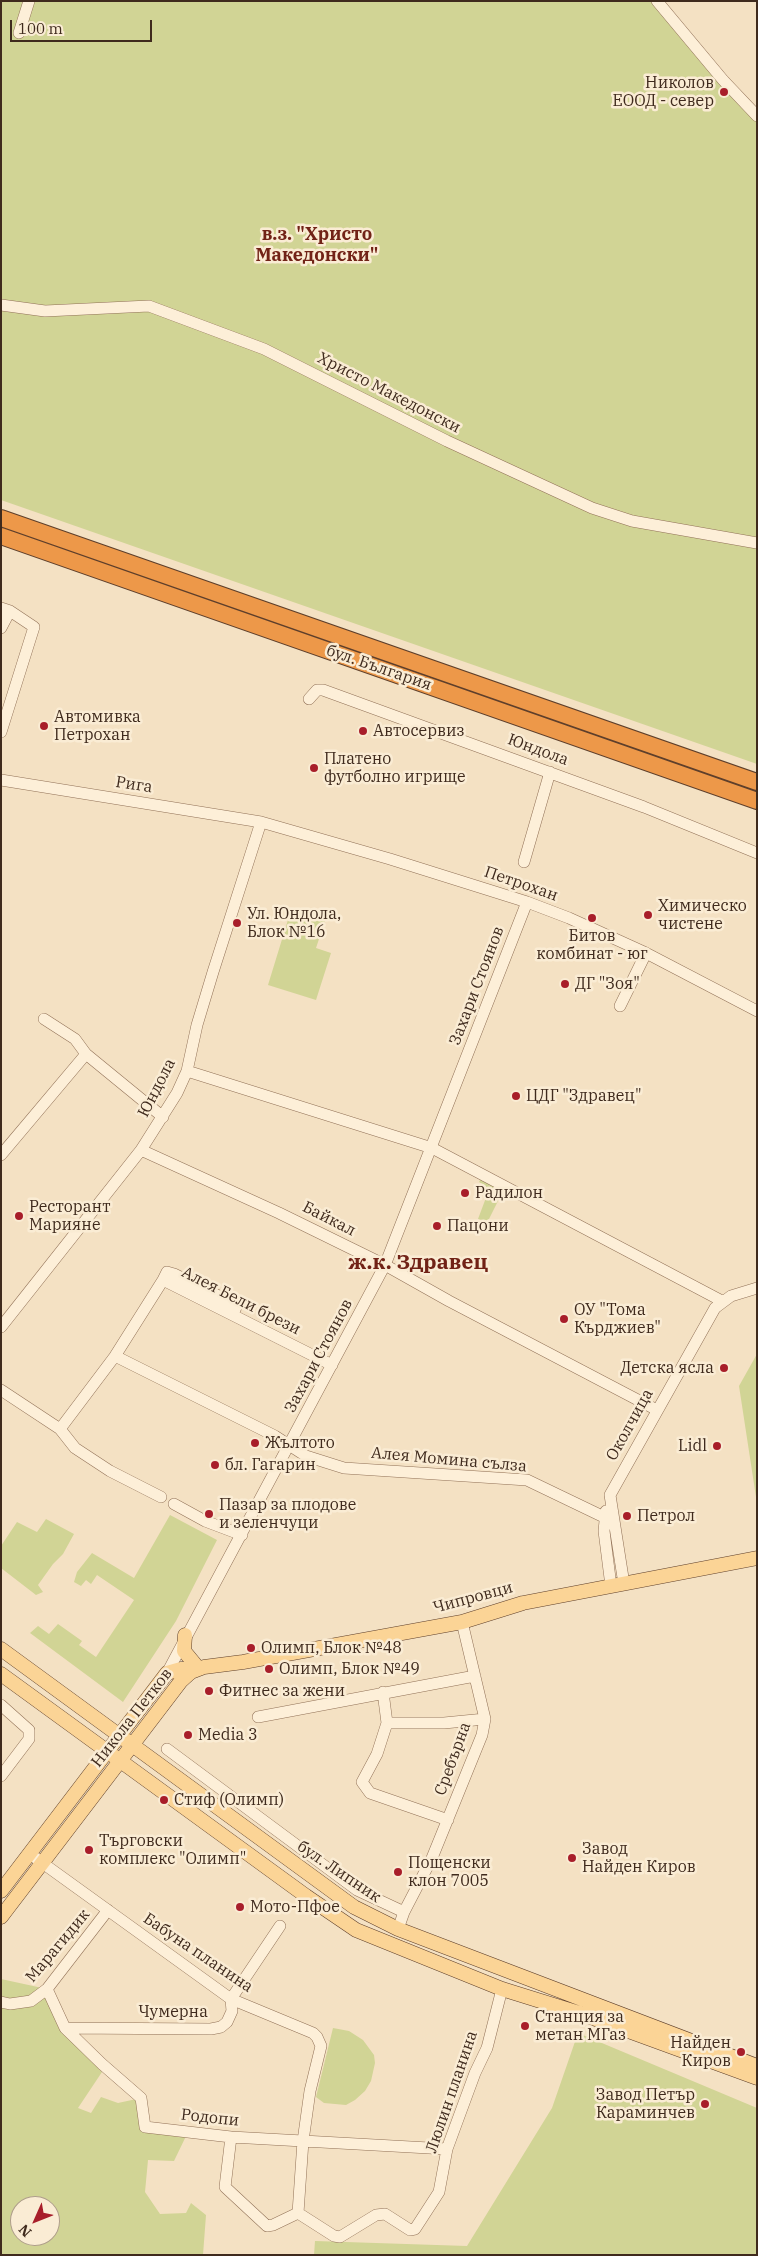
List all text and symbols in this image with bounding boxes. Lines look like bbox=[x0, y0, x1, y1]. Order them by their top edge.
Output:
scale bar bbox=[12, 10, 155, 42]
text: 100 m bbox=[18, 19, 63, 38]
place label: Николов ЕООД - север bbox=[612, 73, 714, 111]
marker: Николов ЕООД - север bbox=[718, 86, 730, 98]
district label: в.з. "Христо Македонски" bbox=[255, 224, 379, 266]
street label: Христо Македонски bbox=[314, 349, 464, 437]
street label: бул. България bbox=[324, 641, 434, 695]
place label: Автомивка Петрохан bbox=[54, 707, 141, 745]
marker: Автомивка Петрохан bbox=[38, 720, 50, 732]
place label: Автосервиз bbox=[373, 721, 464, 741]
marker: Автосервиз bbox=[357, 725, 369, 737]
street label: Юндола bbox=[505, 730, 571, 770]
place label: Платено футболно игрище bbox=[324, 749, 466, 787]
marker: Платено футболно игрище bbox=[308, 762, 320, 774]
street label: Рига bbox=[114, 773, 154, 797]
street label: Петрохан bbox=[482, 862, 560, 906]
place label: Химическо чистене bbox=[658, 896, 747, 934]
place label: Ул. Юндола, Блок №16 bbox=[247, 904, 341, 942]
marker: Химическо чистене bbox=[642, 909, 654, 921]
marker: Битов комбинат - юг bbox=[586, 912, 598, 924]
marker: Ул. Юндола, Блок №16 bbox=[231, 917, 243, 929]
street label: Захари Стоянов bbox=[446, 924, 508, 1048]
place label: Битов комбинат - юг bbox=[536, 926, 648, 964]
place label: ДГ "Зоя" bbox=[575, 974, 640, 994]
marker: ДГ "Зоя" bbox=[559, 978, 571, 990]
street label: Юндола bbox=[134, 1055, 180, 1121]
place label: ЦДГ "Здравец" bbox=[526, 1086, 642, 1106]
marker: ЦДГ "Здравец" bbox=[510, 1090, 522, 1102]
place label: Радилон bbox=[475, 1183, 543, 1203]
marker: Радилон bbox=[459, 1187, 471, 1199]
place label: Ресторант Марияне bbox=[29, 1197, 110, 1235]
street label: Байкал bbox=[299, 1198, 359, 1240]
marker: Ресторант Марияне bbox=[13, 1210, 25, 1222]
place label: Пацони bbox=[447, 1216, 509, 1236]
marker: Пацони bbox=[431, 1220, 443, 1232]
district label: ж.к. Здравец bbox=[348, 1250, 488, 1276]
street label: Алея Бели брези bbox=[178, 1263, 304, 1339]
street label: Захари Стоянов bbox=[281, 1296, 357, 1416]
place label: ОУ "Тома Кърджиев" bbox=[574, 1300, 661, 1338]
marker: ОУ "Тома Кърджиев" bbox=[558, 1313, 570, 1325]
place label: Детска ясла bbox=[620, 1358, 714, 1378]
marker: Детска ясла bbox=[718, 1362, 730, 1374]
street label: Околчица bbox=[602, 1386, 658, 1464]
place label: Жълтото bbox=[265, 1433, 335, 1453]
place label: Lidl bbox=[678, 1436, 707, 1456]
marker: Жълтото bbox=[249, 1437, 261, 1449]
marker: Lidl bbox=[711, 1440, 723, 1452]
street label: Алея Момина сълза bbox=[370, 1444, 528, 1476]
place label: бл. Гагарин bbox=[225, 1455, 316, 1475]
marker: бл. Гагарин bbox=[209, 1459, 221, 1471]
place label: Пазар за плодове и зеленчуци bbox=[219, 1495, 356, 1533]
place label: Петрол bbox=[637, 1506, 695, 1526]
marker: Пазар за плодове и зеленчуци bbox=[203, 1508, 215, 1520]
marker: Петрол bbox=[621, 1510, 633, 1522]
street label: Чипровци bbox=[431, 1578, 515, 1618]
place label: Олимп, Блок №48 bbox=[261, 1638, 402, 1658]
marker: Олимп, Блок №48 bbox=[245, 1642, 257, 1654]
place label: Олимп, Блок №49 bbox=[279, 1659, 420, 1679]
marker: Олимп, Блок №49 bbox=[263, 1663, 275, 1675]
street label: Никола Петков bbox=[87, 1665, 177, 1771]
place label: Фитнес за жени bbox=[219, 1681, 345, 1701]
marker: Фитнес за жени bbox=[203, 1685, 215, 1697]
street label: Сребърна bbox=[431, 1720, 475, 1798]
place label: Media 3 bbox=[198, 1725, 258, 1745]
marker: Media 3 bbox=[182, 1729, 194, 1741]
place label: Стиф (Олимп) bbox=[174, 1790, 284, 1810]
marker: Стиф (Олимп) bbox=[158, 1794, 170, 1806]
place label: Търговски комплекс "Олимп" bbox=[99, 1831, 246, 1869]
street label: бул. Липник bbox=[294, 1837, 384, 1907]
place label: Завод Найден Киров bbox=[582, 1839, 696, 1877]
marker: Търговски комплекс "Олимп" bbox=[83, 1844, 95, 1856]
marker: Завод Найден Киров bbox=[566, 1852, 578, 1864]
place label: Пощенски клон 7005 bbox=[408, 1853, 491, 1891]
marker: Пощенски клон 7005 bbox=[392, 1866, 404, 1878]
place label: Мото-Пфое bbox=[250, 1897, 340, 1917]
marker: Мото-Пфое bbox=[234, 1901, 246, 1913]
street label: Марагидик bbox=[22, 1906, 94, 1986]
street label: Бабуна планина bbox=[139, 1909, 257, 1997]
street label: Чумерна bbox=[138, 2002, 208, 2022]
place label: Станция за метан МГаз bbox=[535, 2007, 626, 2045]
marker: Станция за метан МГаз bbox=[519, 2020, 531, 2032]
street label: Люлин планина bbox=[422, 2028, 482, 2156]
place label: Найден Киров bbox=[670, 2033, 731, 2071]
marker: Найден Киров bbox=[735, 2046, 747, 2058]
place label: Завод Петър Караминчев bbox=[596, 2085, 695, 2123]
marker: Завод Петър Караминчев bbox=[699, 2098, 711, 2110]
street label: Родопи bbox=[180, 2105, 240, 2131]
north arrow bbox=[10, 2196, 60, 2246]
text: N bbox=[15, 2220, 35, 2241]

